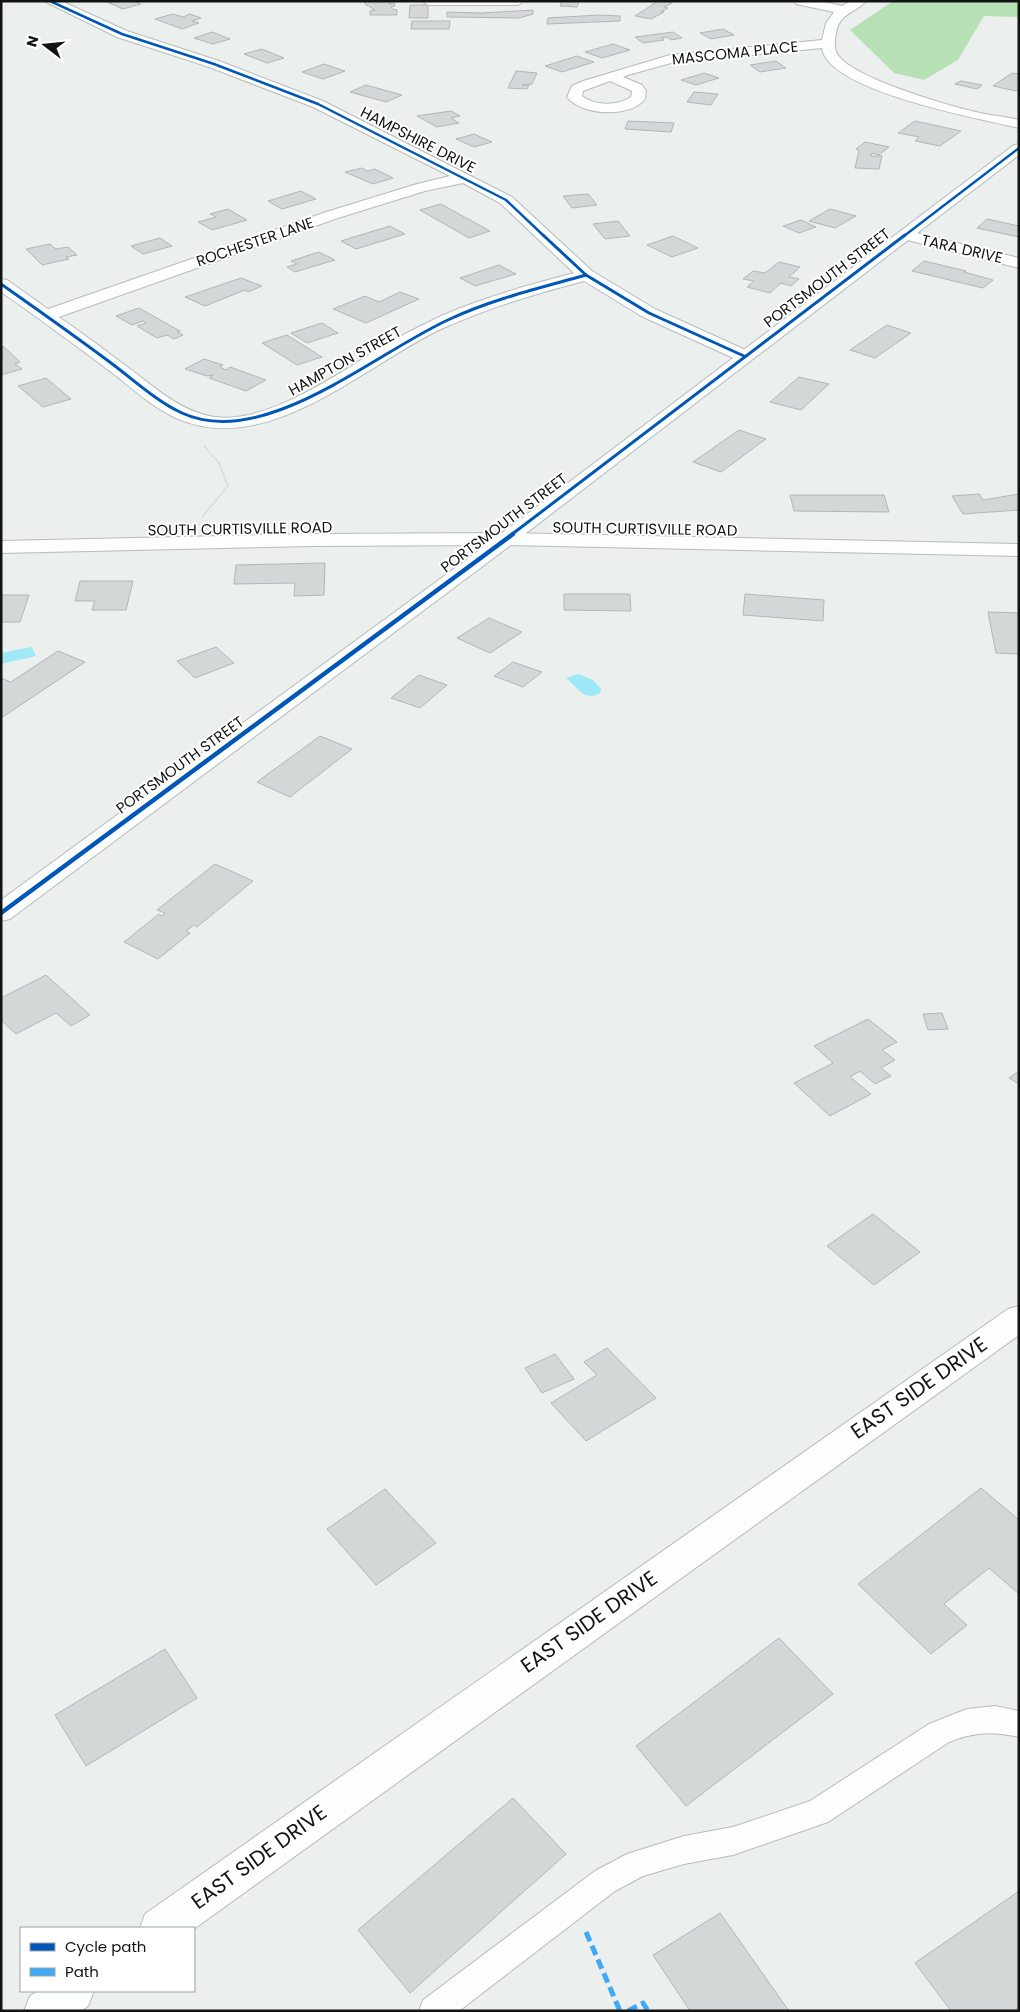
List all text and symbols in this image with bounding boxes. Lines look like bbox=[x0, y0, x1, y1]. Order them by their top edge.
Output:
north arrow bbox=[20, 20, 70, 70]
text: N bbox=[21, 34, 44, 49]
street label: MASCOMA PLACE bbox=[671, 35, 799, 70]
street label: HAMPSHIRE DRIVE bbox=[357, 101, 480, 178]
street label: ROCHESTER LANE bbox=[193, 212, 316, 272]
street label: PORTSMOUTH STREET bbox=[759, 223, 894, 332]
street label: TARA DRIVE bbox=[919, 229, 1005, 268]
street label: HAMPTON STREET bbox=[285, 321, 405, 400]
street label: PORTSMOUTH STREET bbox=[436, 468, 571, 577]
street label: SOUTH CURTISVILLE ROAD bbox=[147, 516, 333, 541]
street label: SOUTH CURTISVILLE ROAD bbox=[552, 516, 738, 541]
street label: PORTSMOUTH STREET bbox=[111, 711, 248, 818]
street label: EAST SIDE DRIVE bbox=[845, 1330, 993, 1446]
street label: EAST SIDE DRIVE bbox=[515, 1564, 663, 1680]
street label: EAST SIDE DRIVE bbox=[185, 1798, 332, 1916]
legend bbox=[20, 1927, 195, 1992]
text: Cycle path bbox=[65, 1936, 146, 1957]
text: Path bbox=[65, 1961, 99, 1982]

